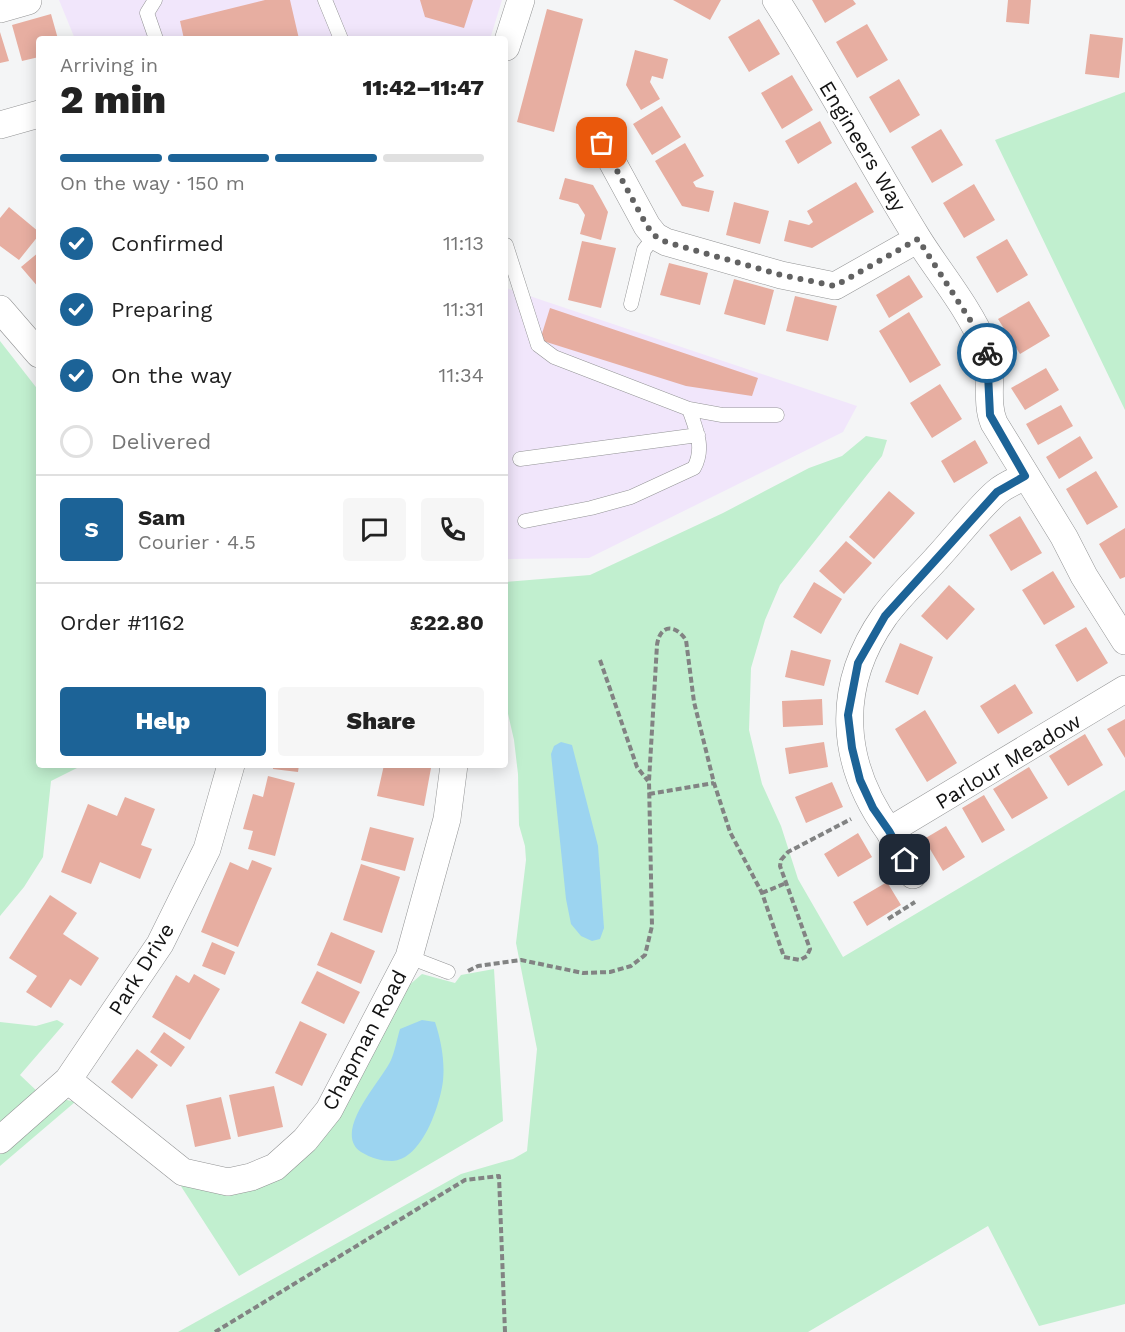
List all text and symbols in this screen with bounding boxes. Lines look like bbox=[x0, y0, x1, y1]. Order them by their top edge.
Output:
text: Arriving in bbox=[60, 53, 158, 77]
text: 11:42–11:47 bbox=[362, 75, 484, 100]
street label: Engineers Way bbox=[814, 76, 912, 216]
text: 2 min bbox=[60, 77, 166, 122]
pin bbox=[576, 117, 627, 168]
icon: bag bbox=[585, 126, 618, 159]
text: On the way · 150 m bbox=[60, 171, 245, 195]
icon: check bbox=[60, 227, 93, 260]
text: Confirmed bbox=[111, 231, 224, 256]
text: 11:13 bbox=[443, 231, 484, 255]
icon: check bbox=[60, 293, 93, 326]
text: Preparing bbox=[111, 297, 212, 322]
text: 11:31 bbox=[443, 297, 484, 321]
courier bbox=[957, 323, 1017, 383]
icon: bike bbox=[971, 337, 1004, 370]
icon: check bbox=[60, 359, 93, 392]
text: On the way bbox=[111, 363, 232, 388]
text: 11:34 bbox=[439, 363, 484, 387]
text: Delivered bbox=[111, 429, 211, 454]
button: chat bbox=[343, 498, 406, 561]
button: phone bbox=[421, 498, 484, 561]
text: Sam bbox=[138, 505, 186, 530]
text: S bbox=[84, 517, 99, 542]
text: Courier · 4.5 bbox=[138, 530, 256, 554]
text: Order #1162 bbox=[60, 610, 185, 635]
text: £22.80 bbox=[410, 610, 484, 635]
button: Help bbox=[60, 687, 266, 756]
button: Share bbox=[278, 687, 484, 756]
street label: Parlour Meadow bbox=[931, 708, 1085, 814]
pin bbox=[879, 834, 930, 885]
icon: home bbox=[888, 843, 921, 876]
street label: Park Drive bbox=[103, 918, 179, 1020]
street label: Chapman Road bbox=[316, 965, 412, 1115]

